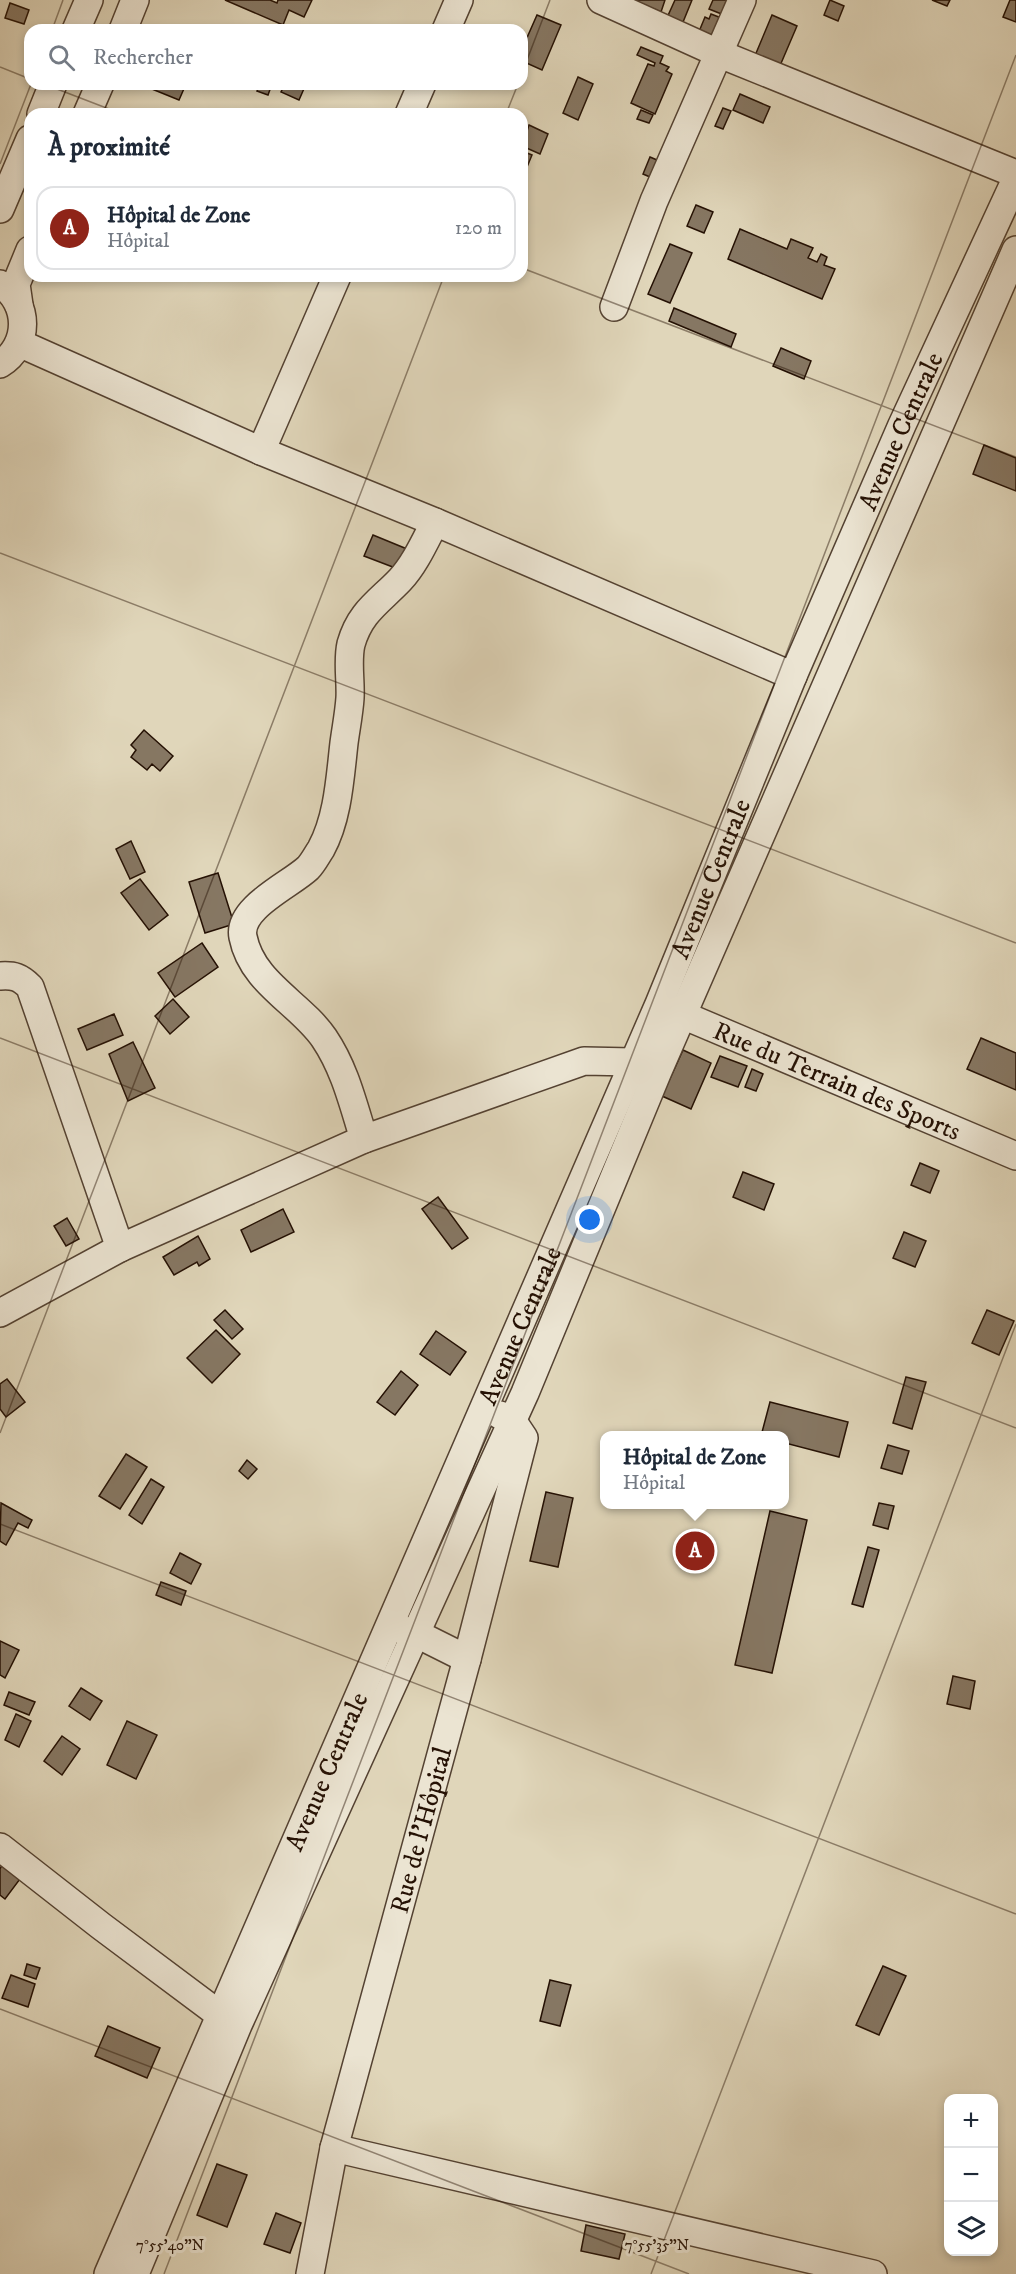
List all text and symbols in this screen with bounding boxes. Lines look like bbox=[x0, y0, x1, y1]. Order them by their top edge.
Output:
search box bbox=[24, 24, 528, 90]
icon: search bbox=[45, 41, 78, 74]
text: Rechercher bbox=[93, 44, 193, 71]
text: À proximité bbox=[48, 131, 170, 164]
text: Hôpital de Zone bbox=[107, 202, 250, 229]
text: A bbox=[63, 216, 76, 241]
text: 120 m bbox=[455, 216, 502, 241]
text: Hôpital bbox=[107, 229, 169, 254]
street label: Avenue Centrale bbox=[852, 347, 951, 516]
street label: Avenue Centrale bbox=[664, 794, 759, 964]
street label: Rue du Terrain des Sports bbox=[708, 1015, 965, 1149]
your location bbox=[575, 1205, 604, 1234]
street label: Avenue Centrale bbox=[472, 1242, 570, 1410]
popup bbox=[600, 1431, 789, 1509]
text: Hôpital de Zone bbox=[623, 1444, 766, 1471]
text: Hôpital bbox=[623, 1471, 685, 1496]
pin: A bbox=[676, 1528, 714, 1574]
street label: Avenue Centrale bbox=[279, 1687, 376, 1856]
street label: Rue de l'Hôpital bbox=[384, 1743, 460, 1917]
map controls bbox=[944, 2094, 998, 2256]
button: + bbox=[944, 2094, 998, 2148]
button: − bbox=[944, 2148, 998, 2202]
button: layers bbox=[944, 2202, 998, 2256]
text: 7°55'40"N bbox=[136, 2236, 204, 2255]
text: 7°55'35"N bbox=[625, 2236, 689, 2255]

